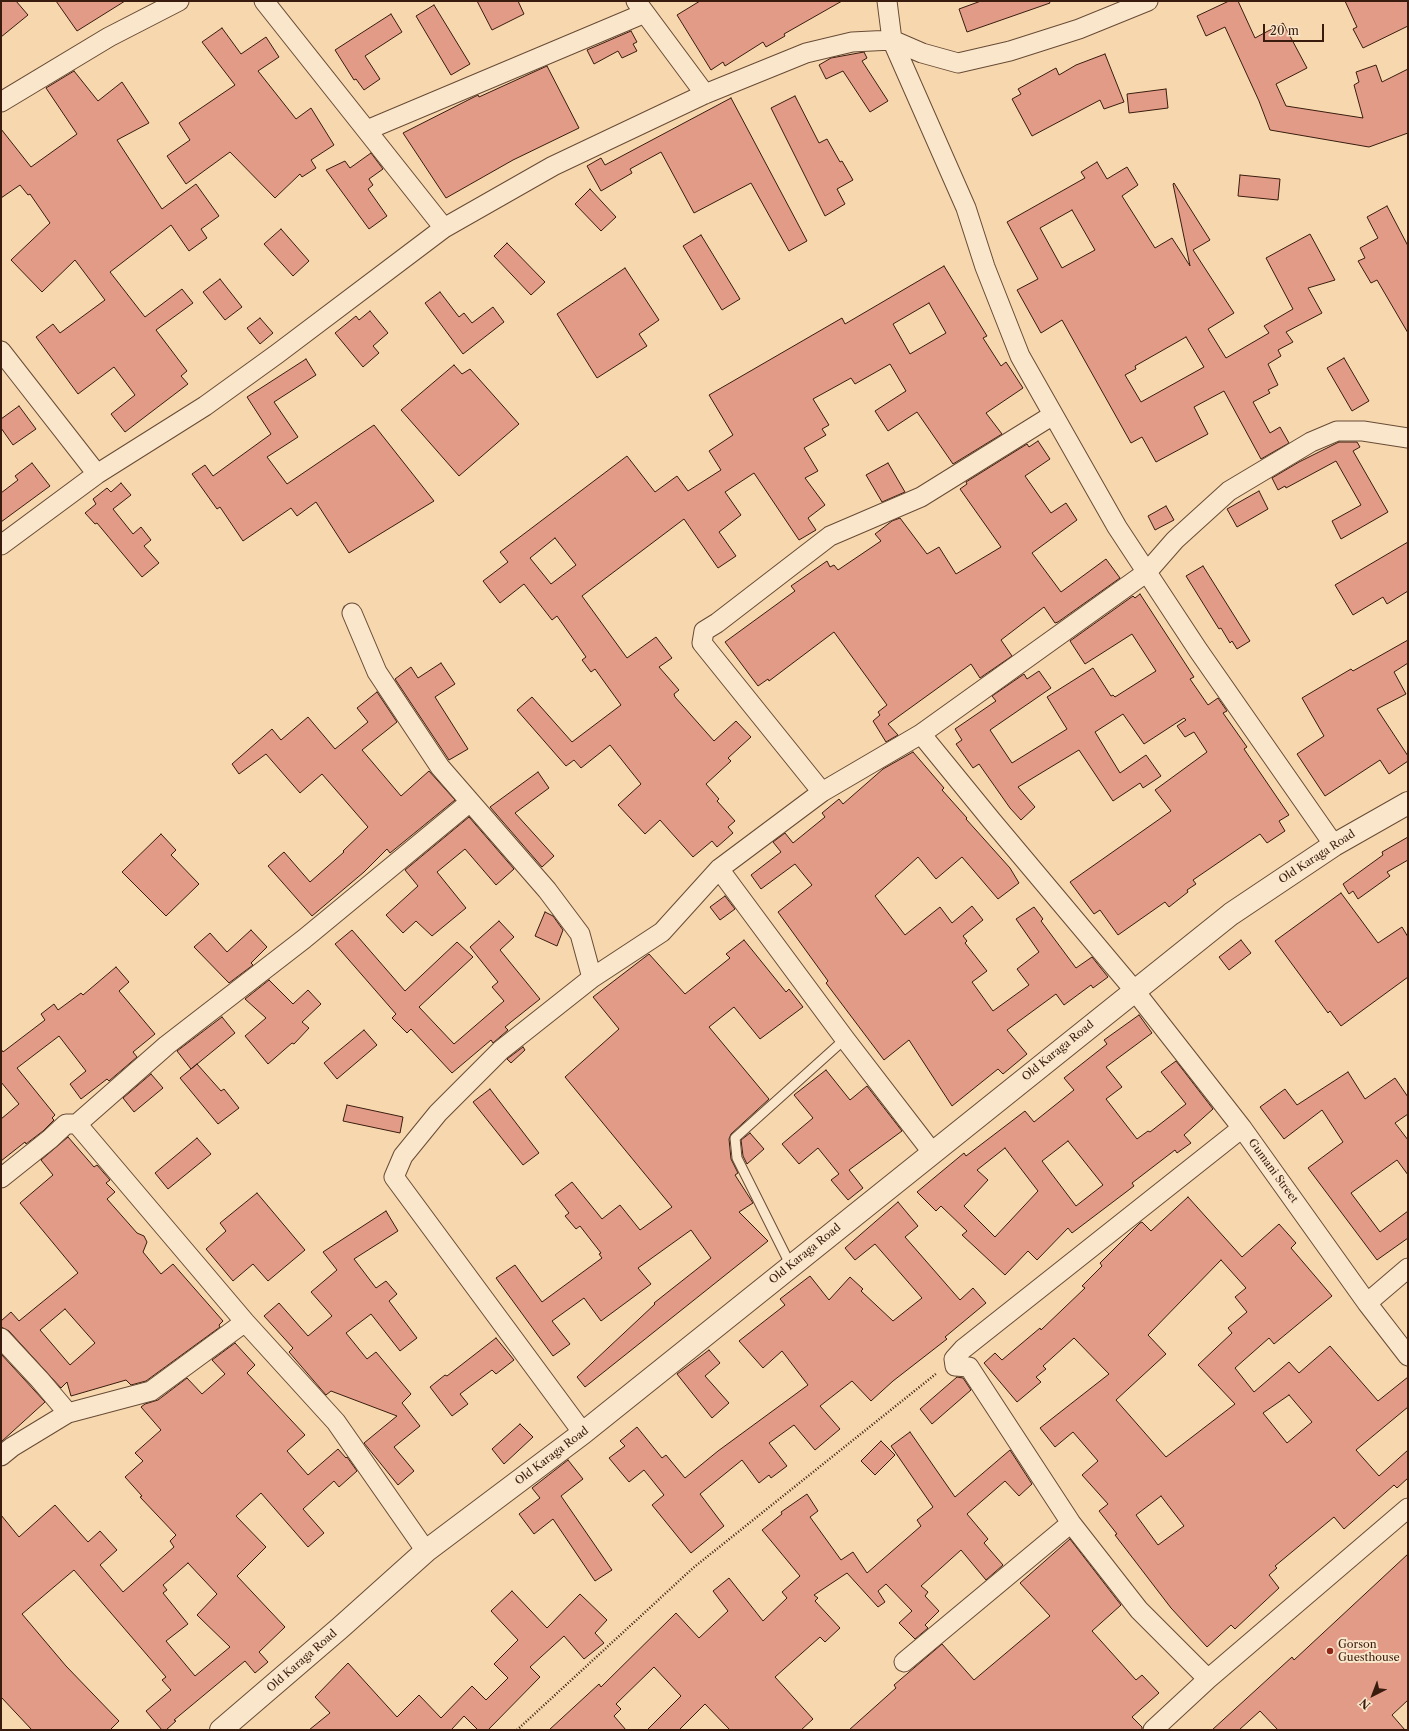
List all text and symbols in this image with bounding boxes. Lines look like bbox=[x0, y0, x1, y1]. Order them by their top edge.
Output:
scale bar bbox=[1265, 16, 1326, 42]
text: 20 m bbox=[1270, 23, 1299, 38]
street label: Old Karaga Road bbox=[1276, 827, 1358, 887]
street label: Old Karaga Road bbox=[1019, 1018, 1097, 1084]
street label: Gumani Street bbox=[1245, 1136, 1301, 1206]
street label: Old Karaga Road bbox=[766, 1221, 844, 1287]
street label: Old Karaga Road bbox=[513, 1424, 591, 1488]
street label: Old Karaga Road bbox=[264, 1627, 340, 1695]
place label: Gorson Guesthouse bbox=[1338, 1638, 1400, 1664]
marker: Gorson Guesthouse bbox=[1325, 1646, 1335, 1656]
north arrow bbox=[1353, 1675, 1393, 1715]
text: N bbox=[1357, 1696, 1373, 1712]

